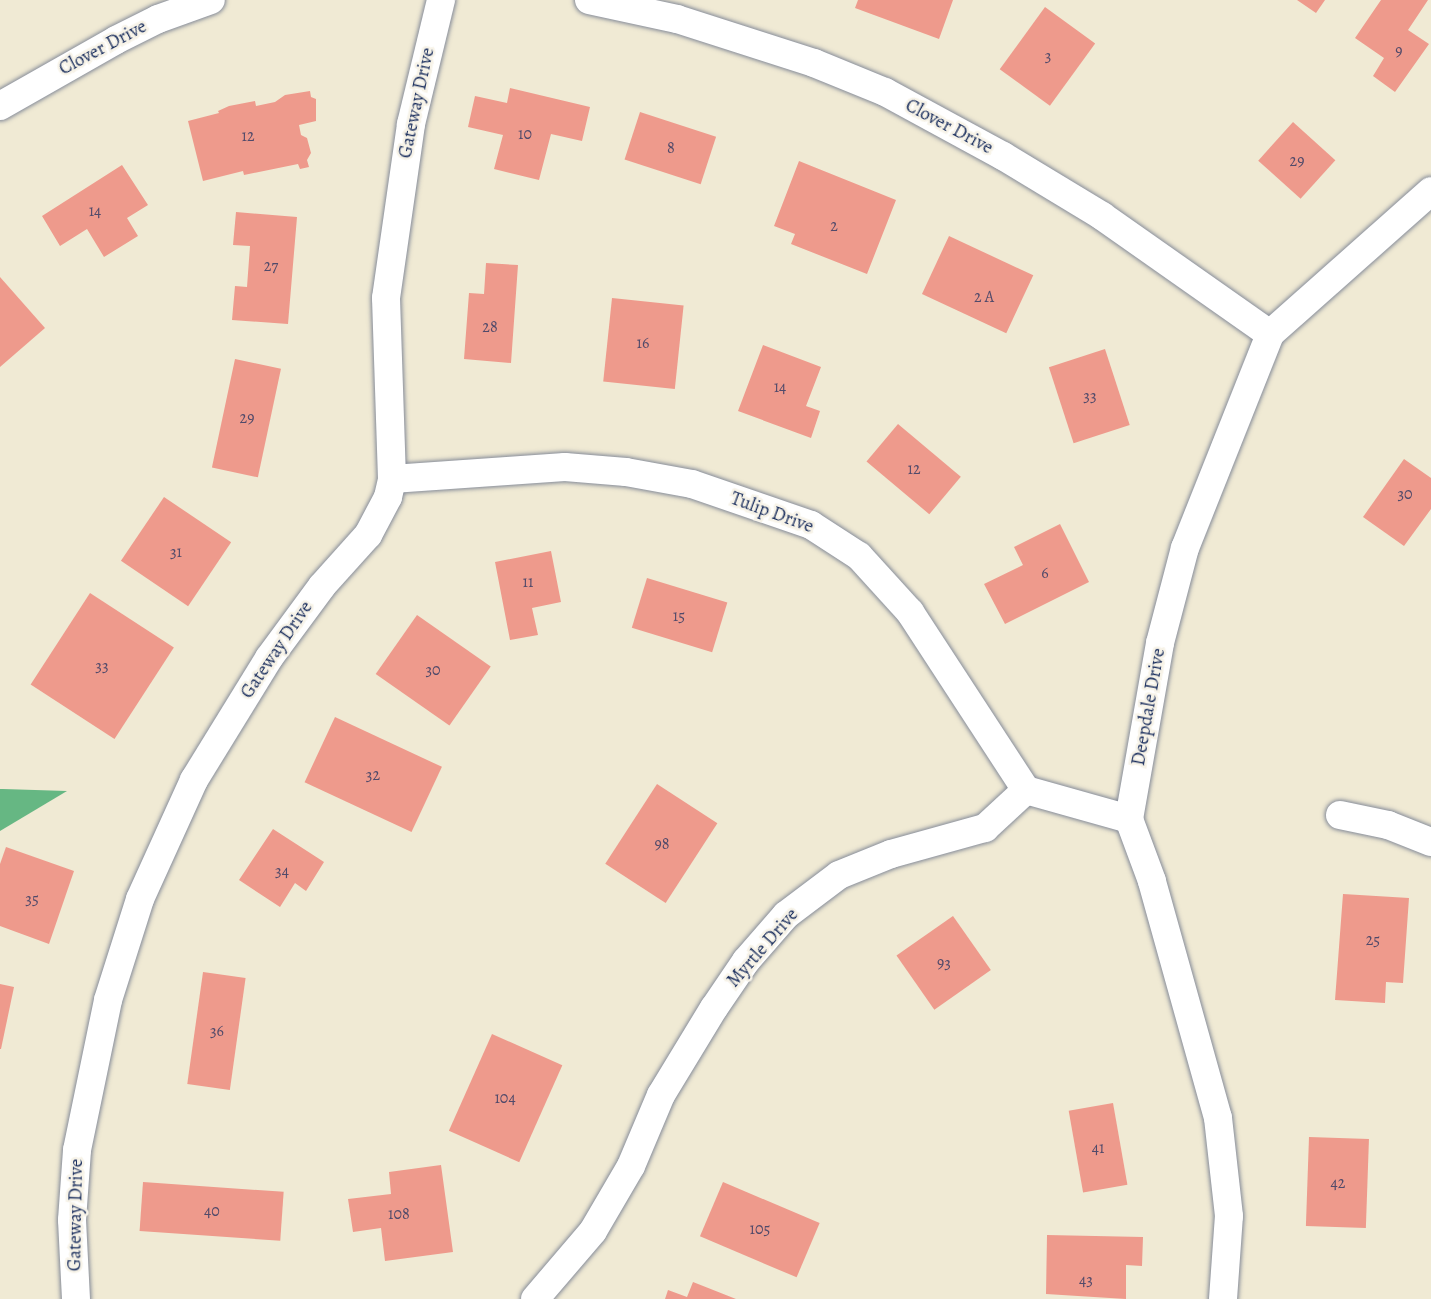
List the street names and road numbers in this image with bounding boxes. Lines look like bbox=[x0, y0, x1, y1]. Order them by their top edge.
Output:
street label: Clover Drive bbox=[55, 15, 151, 81]
street label: Gateway Drive bbox=[394, 46, 440, 160]
street label: Clover Drive bbox=[901, 94, 997, 160]
street label: Tulip Drive bbox=[727, 487, 817, 539]
street label: Gateway Drive bbox=[236, 597, 318, 703]
street label: Deepdale Drive bbox=[1127, 646, 1171, 768]
street label: Myrtle Drive bbox=[722, 904, 804, 992]
street label: Gateway Drive bbox=[64, 1159, 88, 1271]

